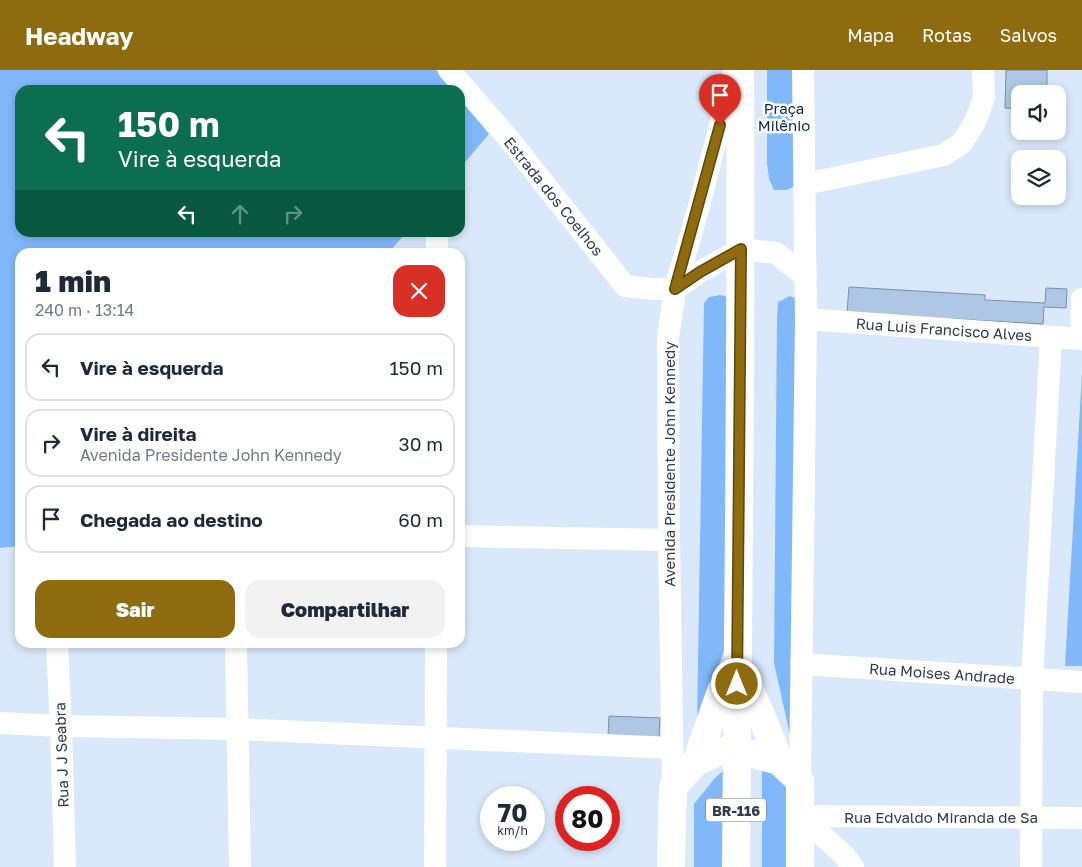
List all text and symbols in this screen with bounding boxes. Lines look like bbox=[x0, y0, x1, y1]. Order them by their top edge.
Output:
text: Headway bbox=[25, 21, 133, 50]
text: Mapa bbox=[847, 24, 894, 46]
text: Rotas bbox=[922, 24, 972, 46]
text: Salvos bbox=[1000, 24, 1057, 46]
pin bbox=[699, 74, 741, 125]
icon: arrive bbox=[706, 81, 734, 109]
map controls bbox=[1011, 85, 1066, 205]
button: sound bbox=[1011, 85, 1066, 140]
park label: Praça Milênio bbox=[758, 99, 810, 134]
text: 150 m bbox=[118, 103, 220, 145]
icon: left bbox=[35, 105, 100, 170]
street label: Estrada dos Coelhos bbox=[501, 133, 607, 259]
text: Vire à esquerda bbox=[118, 145, 282, 172]
button: layers bbox=[1011, 150, 1066, 205]
icon: left bbox=[173, 200, 201, 228]
icon: ahead bbox=[226, 200, 254, 228]
icon: right bbox=[279, 200, 307, 228]
text: 1 min bbox=[35, 263, 111, 299]
button: close bbox=[393, 265, 445, 317]
text: 240 m · 13:14 bbox=[35, 300, 134, 320]
street label: Rua Luis Francisco Alves bbox=[855, 314, 1033, 344]
street label: Avenida Presidente John Kennedy bbox=[660, 341, 678, 587]
icon: left bbox=[37, 353, 65, 381]
text: Vire à esquerda bbox=[80, 356, 223, 379]
text: 150 m bbox=[389, 356, 443, 379]
text: Vire à direita bbox=[80, 422, 197, 445]
icon: right bbox=[37, 429, 65, 457]
text: 30 m bbox=[399, 432, 443, 455]
text: Avenida Presidente John Kennedy bbox=[80, 445, 342, 465]
icon: arrive bbox=[37, 505, 65, 533]
text: Chegada ao destino bbox=[80, 508, 263, 531]
text: 60 m bbox=[398, 508, 443, 531]
button: Sair bbox=[35, 580, 235, 638]
button: Compartilhar bbox=[245, 580, 445, 638]
position arrow bbox=[710, 657, 762, 709]
street label: Rua Moises Andrade bbox=[869, 659, 1016, 687]
street label: Rua J J Seabra bbox=[50, 702, 72, 808]
speed limit sign: 80 bbox=[555, 786, 620, 851]
text: 70 bbox=[498, 797, 527, 828]
road number: BR-116 bbox=[706, 798, 766, 822]
street label: Rua Edvaldo Miranda de Sa bbox=[844, 808, 1038, 826]
text: km/h bbox=[497, 823, 528, 838]

